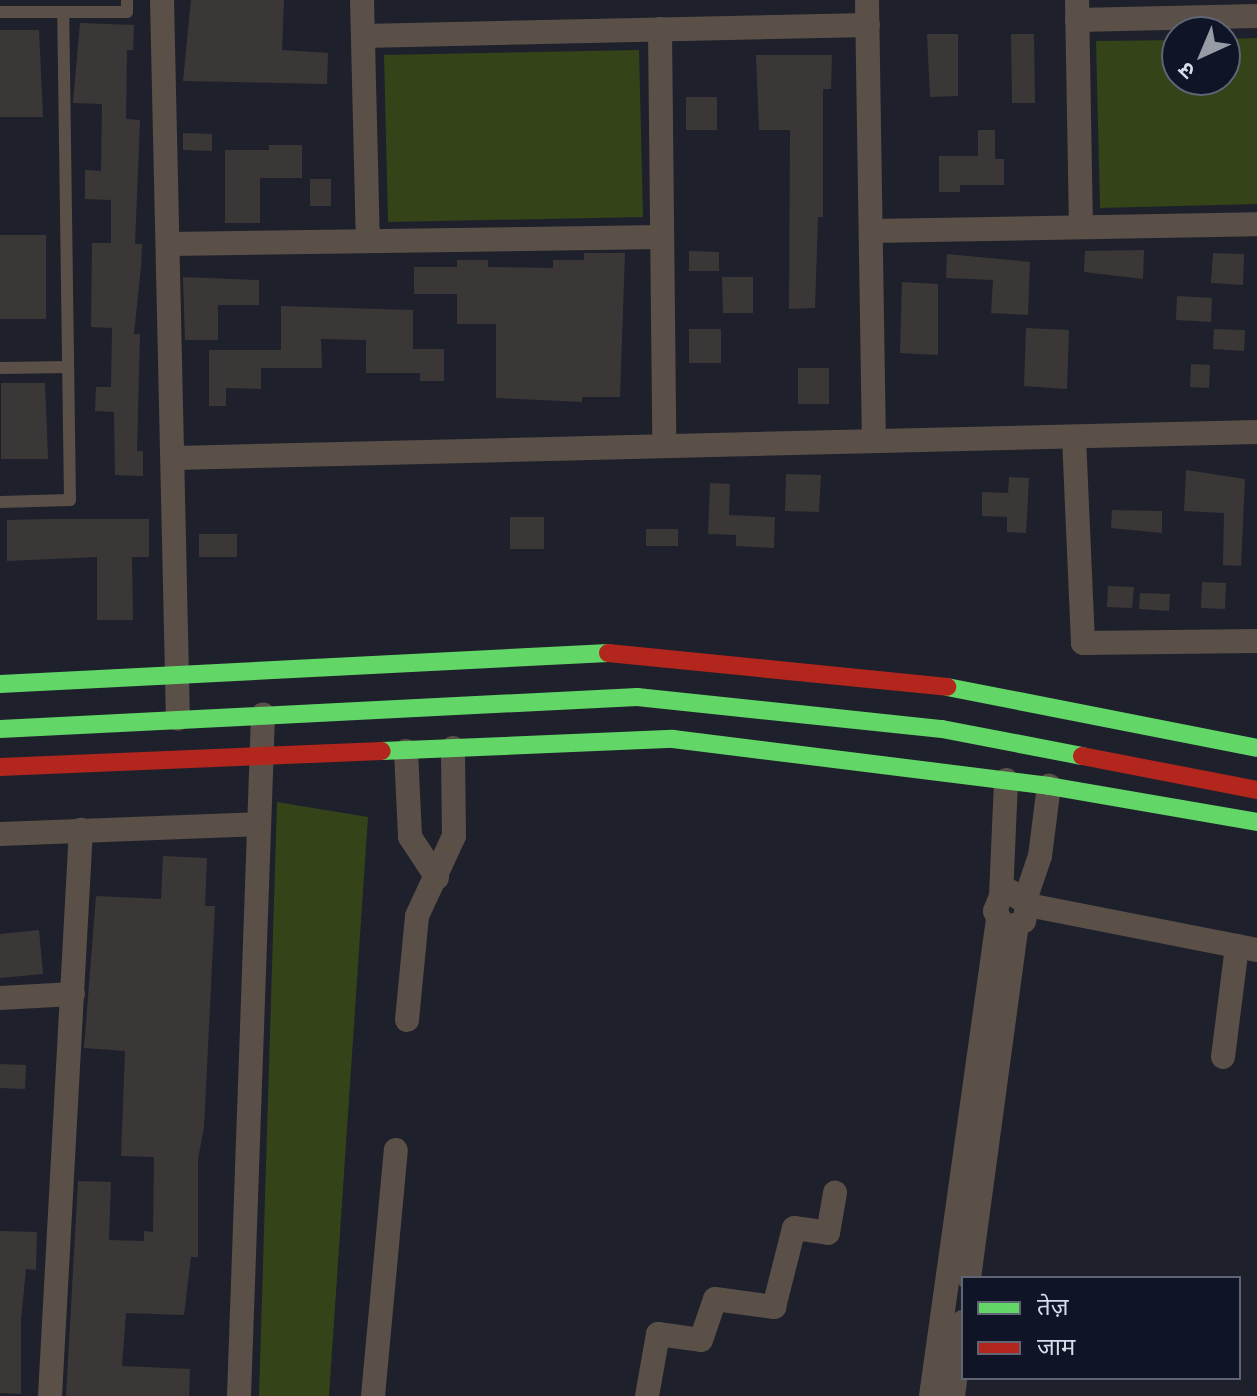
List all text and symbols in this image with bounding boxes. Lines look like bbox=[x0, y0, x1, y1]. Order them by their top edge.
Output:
north arrow bbox=[1161, 16, 1241, 96]
text: उ bbox=[1172, 58, 1199, 86]
legend bbox=[961, 1276, 1241, 1380]
text: तेज़ bbox=[1037, 1291, 1069, 1320]
text: जाम bbox=[1037, 1331, 1075, 1360]

